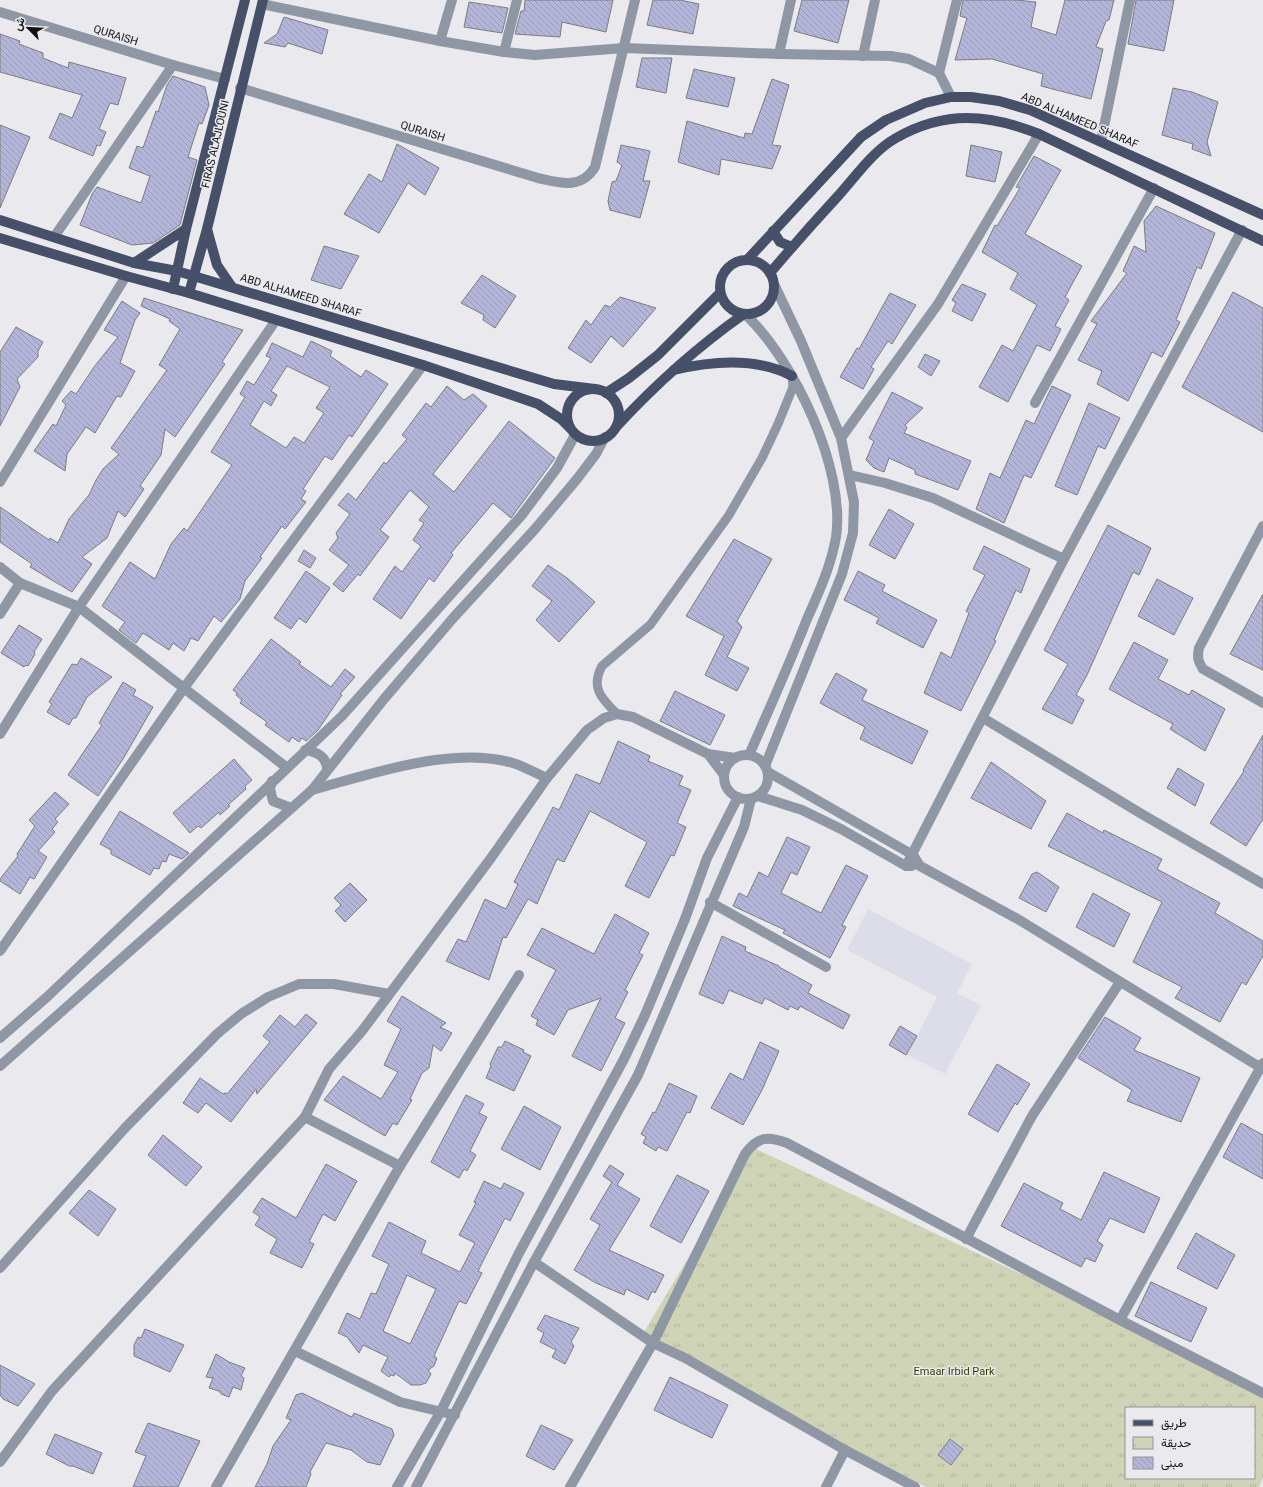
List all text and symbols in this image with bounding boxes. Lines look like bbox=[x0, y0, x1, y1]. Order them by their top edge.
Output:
north arrow bbox=[8, 8, 48, 48]
text: ش bbox=[11, 15, 28, 33]
street label: QURAISH bbox=[92, 23, 140, 48]
street label: ABD ALHAMEED SHARAF bbox=[1019, 90, 1140, 151]
street label: FIRAS ALAJLOUNI bbox=[199, 99, 232, 189]
street label: QURAISH bbox=[399, 119, 447, 144]
street label: ABD ALHAMEED SHARAF bbox=[239, 271, 363, 320]
park label: Emaar Irbid Park bbox=[914, 1365, 995, 1378]
legend bbox=[1125, 1407, 1255, 1479]
text: طريق bbox=[1161, 1416, 1187, 1431]
text: حديقة bbox=[1161, 1436, 1191, 1450]
text: مبنى bbox=[1161, 1456, 1183, 1471]

